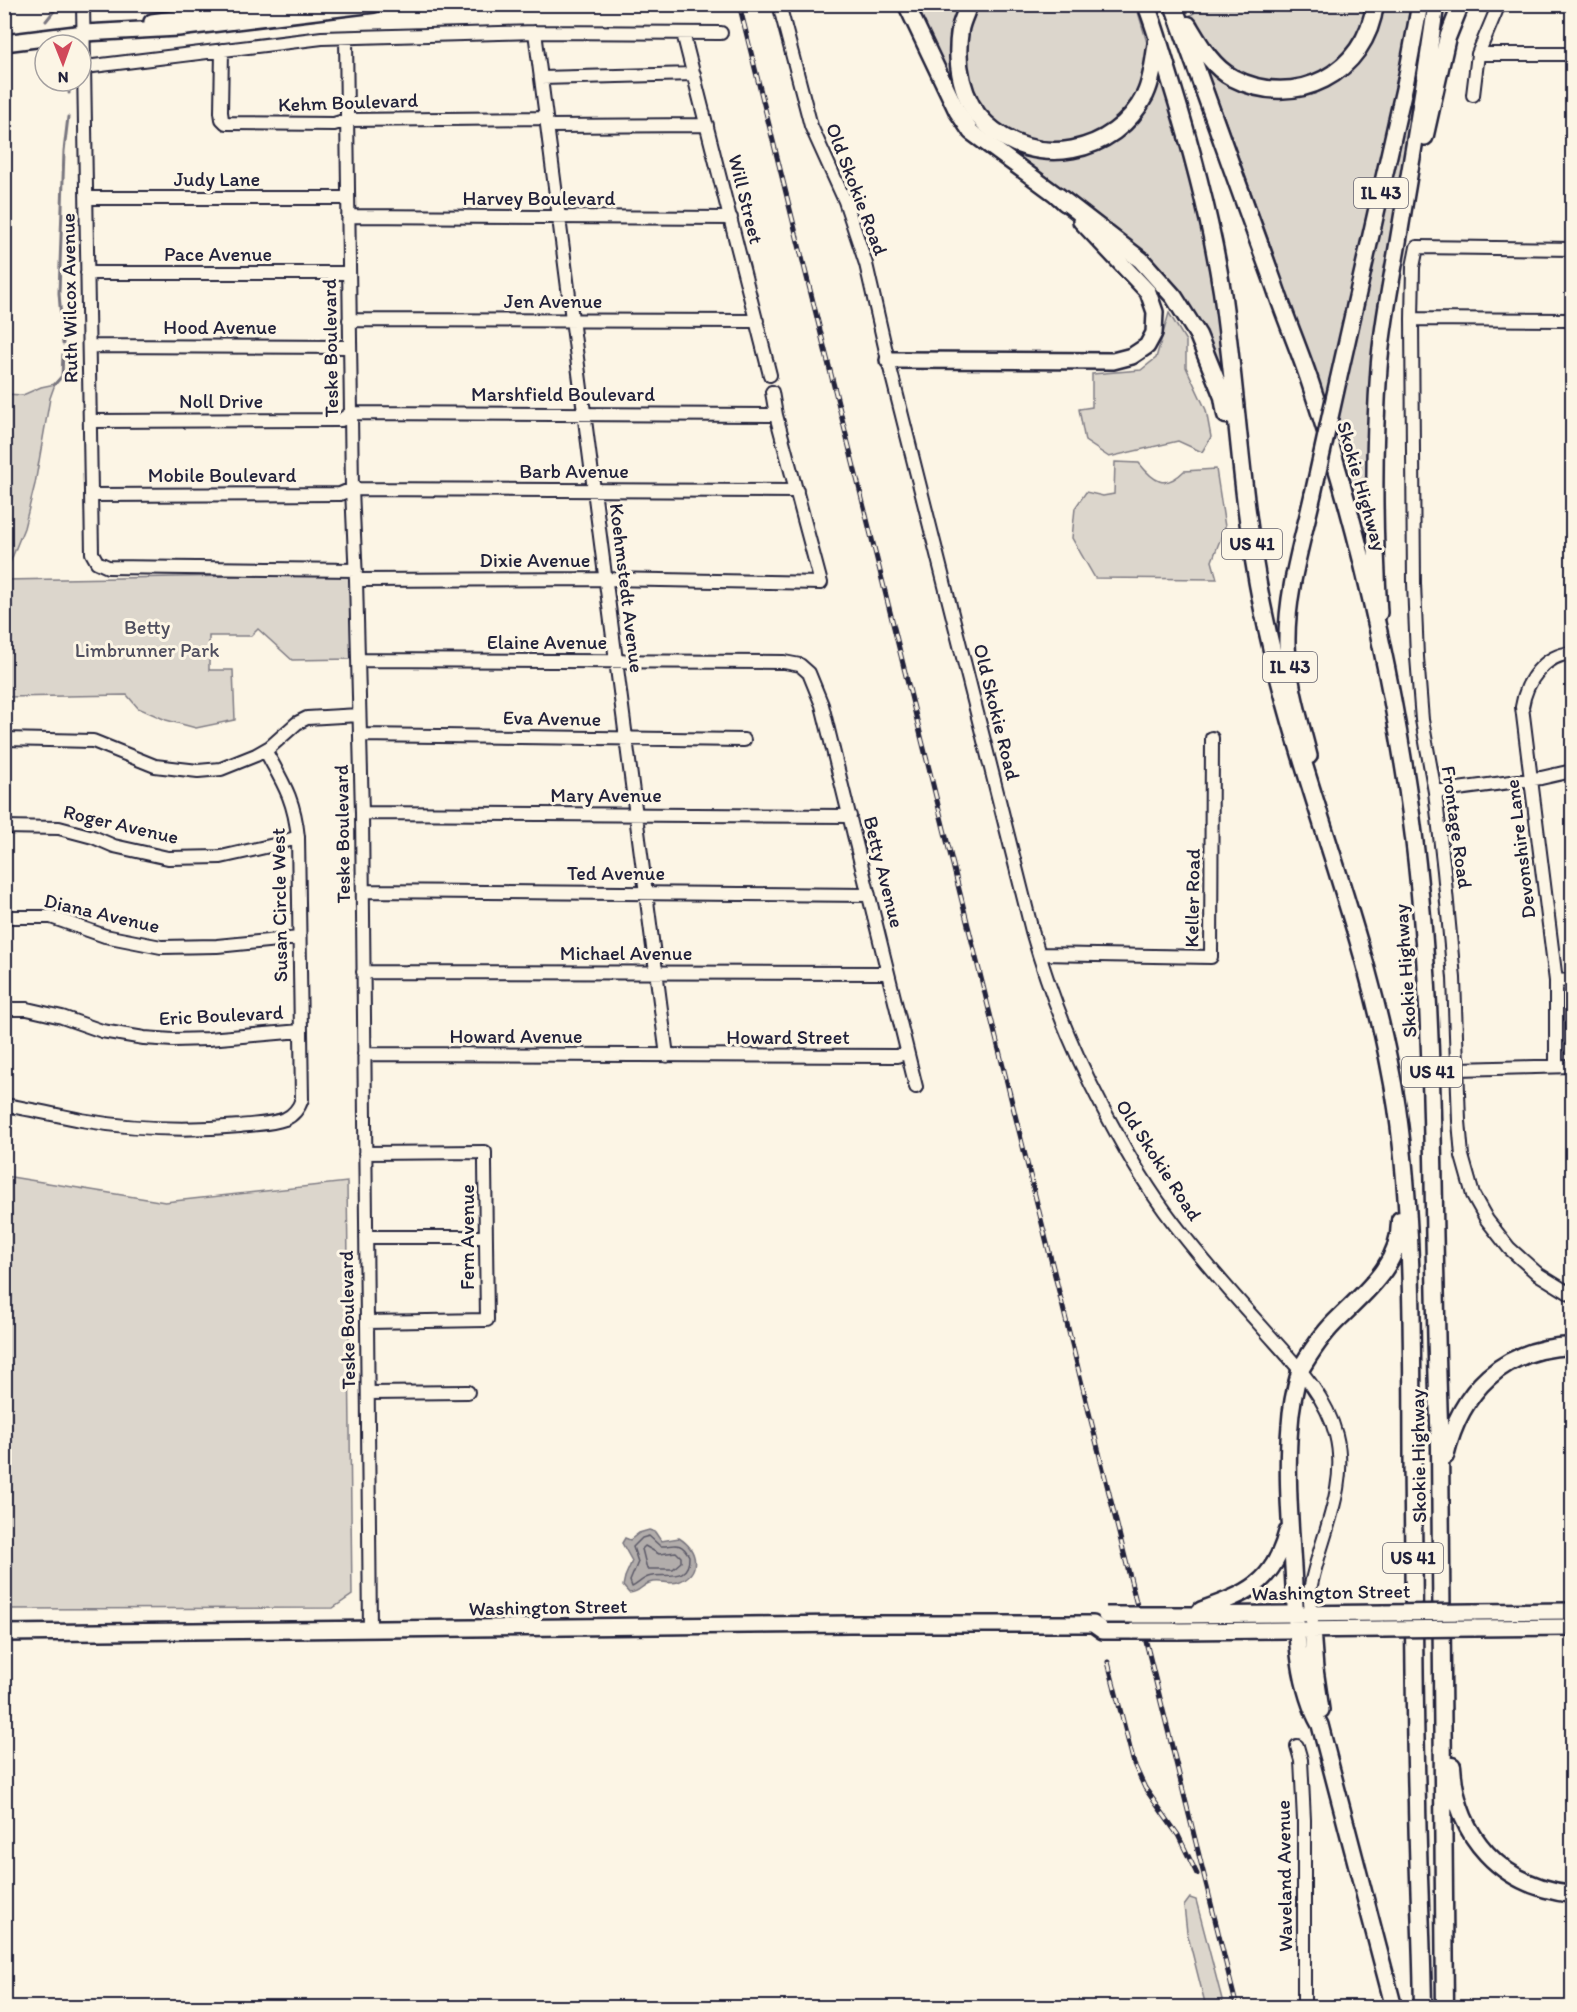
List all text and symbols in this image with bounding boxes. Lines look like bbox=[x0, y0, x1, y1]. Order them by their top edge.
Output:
north arrow bbox=[33, 33, 93, 93]
text: N bbox=[58, 68, 69, 87]
street label: Kehm Boulevard bbox=[278, 88, 419, 116]
street label: Old Skokie Road bbox=[821, 119, 893, 259]
street label: Will Street bbox=[723, 152, 769, 247]
street label: Judy Lane bbox=[174, 167, 260, 191]
road number: IL 43 bbox=[1354, 178, 1408, 208]
street label: Harvey Boulevard bbox=[463, 186, 615, 210]
street label: Ruth Wilcox Avenue bbox=[56, 213, 82, 383]
street label: Pace Avenue bbox=[164, 242, 272, 266]
street label: Teske Boulevard bbox=[317, 278, 343, 418]
street label: Jen Avenue bbox=[504, 289, 602, 313]
street label: Hood Avenue bbox=[163, 315, 277, 339]
street label: Marshfield Boulevard bbox=[471, 382, 655, 406]
street label: Noll Drive bbox=[179, 389, 263, 413]
street label: Skokie Highway bbox=[1332, 418, 1392, 554]
street label: Barb Avenue bbox=[519, 459, 629, 483]
street label: Mobile Boulevard bbox=[148, 463, 296, 487]
street label: Koehmstedt Avenue bbox=[605, 502, 649, 674]
road number: US 41 bbox=[1222, 529, 1282, 559]
street label: Dixie Avenue bbox=[479, 548, 591, 572]
park label: Betty Limbrunner Park bbox=[75, 615, 219, 662]
street label: Elaine Avenue bbox=[487, 630, 607, 654]
street label: Old Skokie Road bbox=[968, 641, 1026, 783]
road number: IL 43 bbox=[1263, 652, 1317, 682]
street label: Eva Avenue bbox=[503, 705, 601, 731]
street label: Teske Boulevard bbox=[329, 764, 355, 904]
street label: Frontage Road bbox=[1437, 764, 1478, 890]
street label: Devonshire Lane bbox=[1500, 778, 1540, 920]
street label: Mary Avenue bbox=[550, 783, 662, 807]
street label: Roger Avenue bbox=[61, 799, 181, 849]
street label: Betty Avenue bbox=[859, 814, 909, 930]
street label: Susan Circle West bbox=[266, 828, 292, 982]
street label: Keller Road bbox=[1179, 848, 1205, 948]
street label: Ted Avenue bbox=[567, 861, 665, 885]
street label: Diana Avenue bbox=[42, 888, 162, 938]
street label: Skokie Highway bbox=[1388, 903, 1422, 1039]
street label: Michael Avenue bbox=[560, 941, 692, 965]
street label: Eric Boulevard bbox=[158, 1000, 284, 1030]
street label: Howard Avenue bbox=[449, 1024, 583, 1048]
street label: Howard Street bbox=[726, 1025, 850, 1049]
road number: US 41 bbox=[1402, 1057, 1462, 1087]
street label: Old Skokie Road bbox=[1111, 1095, 1207, 1225]
street label: Fern Avenue bbox=[455, 1184, 479, 1290]
street label: Teske Boulevard bbox=[334, 1250, 360, 1390]
street label: Skokie Highway bbox=[1405, 1388, 1431, 1523]
road number: US 41 bbox=[1383, 1543, 1443, 1573]
street label: Washington Street bbox=[1251, 1579, 1411, 1605]
street label: Washington Street bbox=[468, 1594, 628, 1620]
street label: Waveland Avenue bbox=[1271, 1800, 1297, 1952]

